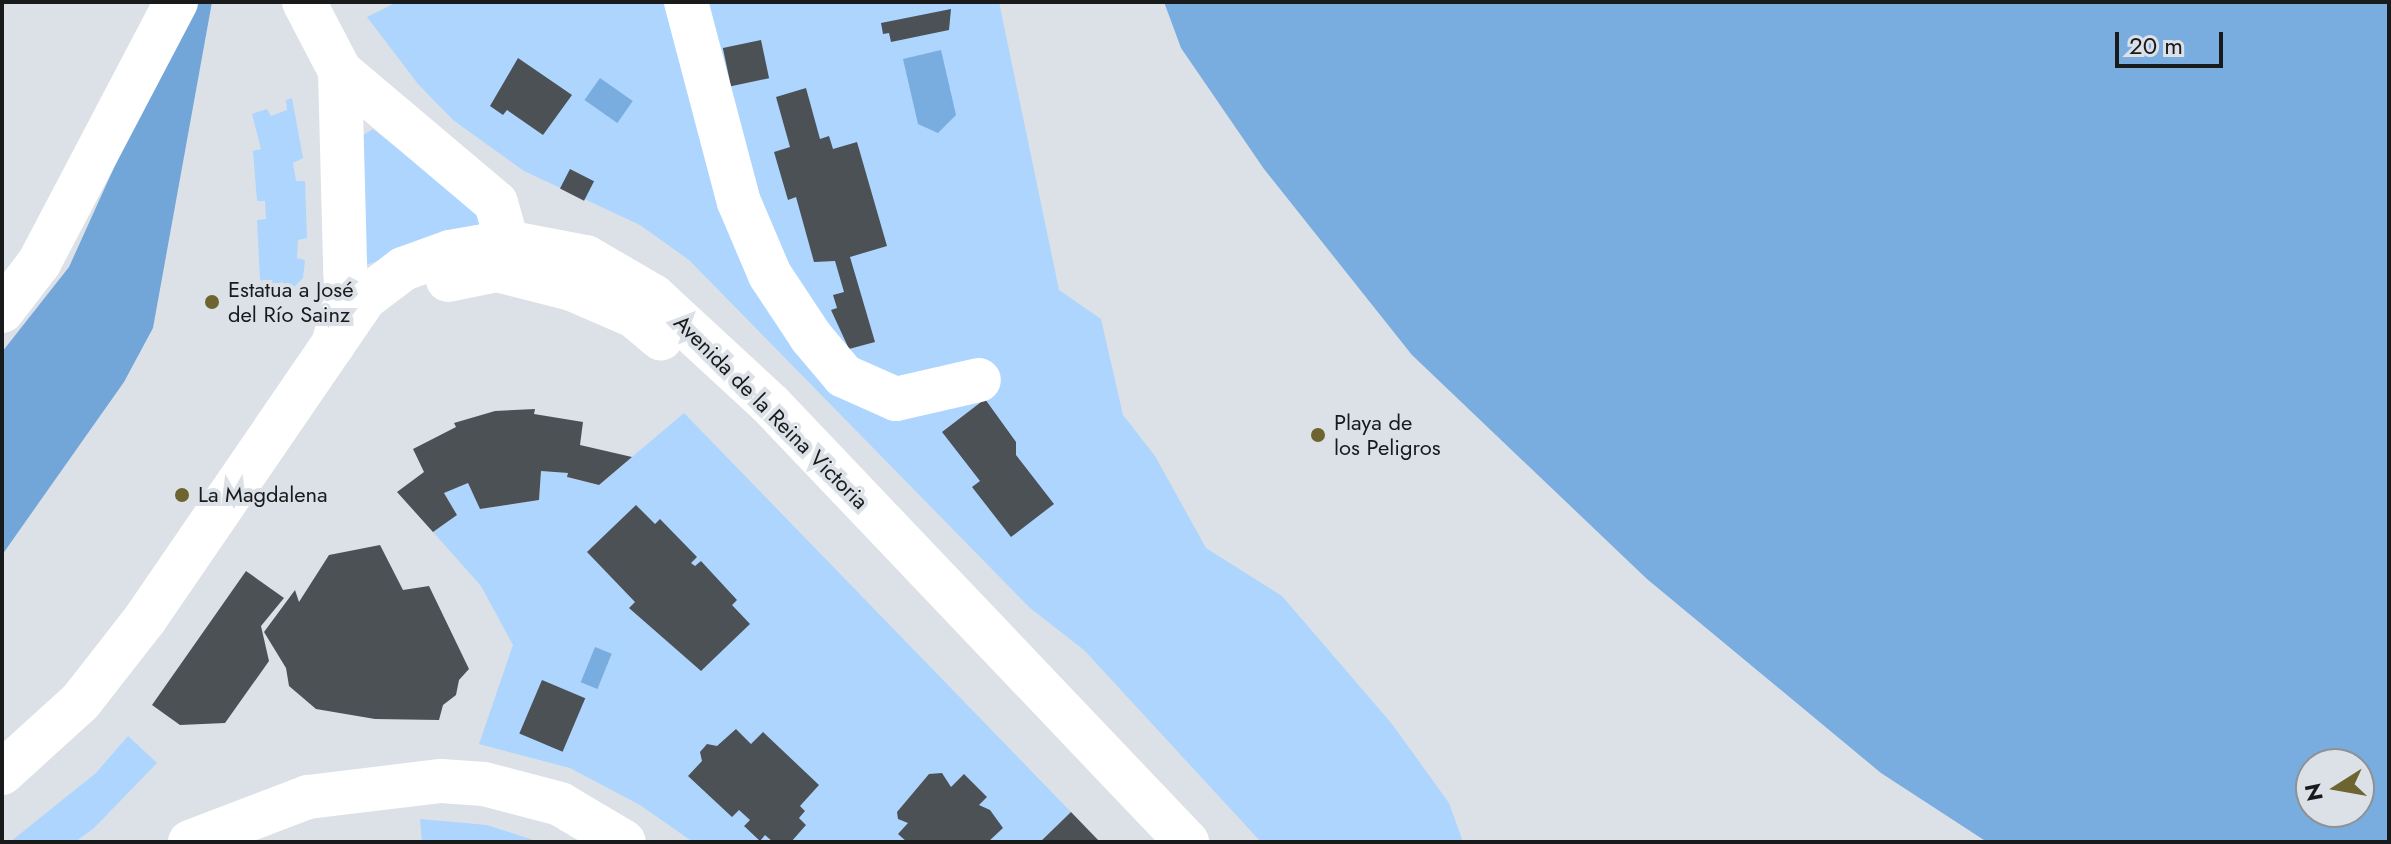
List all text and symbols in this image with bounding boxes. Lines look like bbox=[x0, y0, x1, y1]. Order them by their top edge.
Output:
scale bar bbox=[2119, 16, 2227, 66]
text: 20 m bbox=[2129, 28, 2183, 63]
place label: Estatua a José del Río Sainz bbox=[228, 276, 354, 328]
marker: Estatua a José del Río Sainz bbox=[203, 293, 221, 311]
street label: Avenida de la Reina Victoria bbox=[668, 309, 874, 515]
place label: Playa de los Peligros bbox=[1334, 409, 1441, 460]
marker: Playa de los Peligros bbox=[1309, 426, 1327, 444]
place label: La Magdalena bbox=[198, 482, 328, 508]
marker: La Magdalena bbox=[173, 486, 191, 504]
north arrow bbox=[2295, 748, 2375, 828]
text: N bbox=[2296, 781, 2331, 804]

